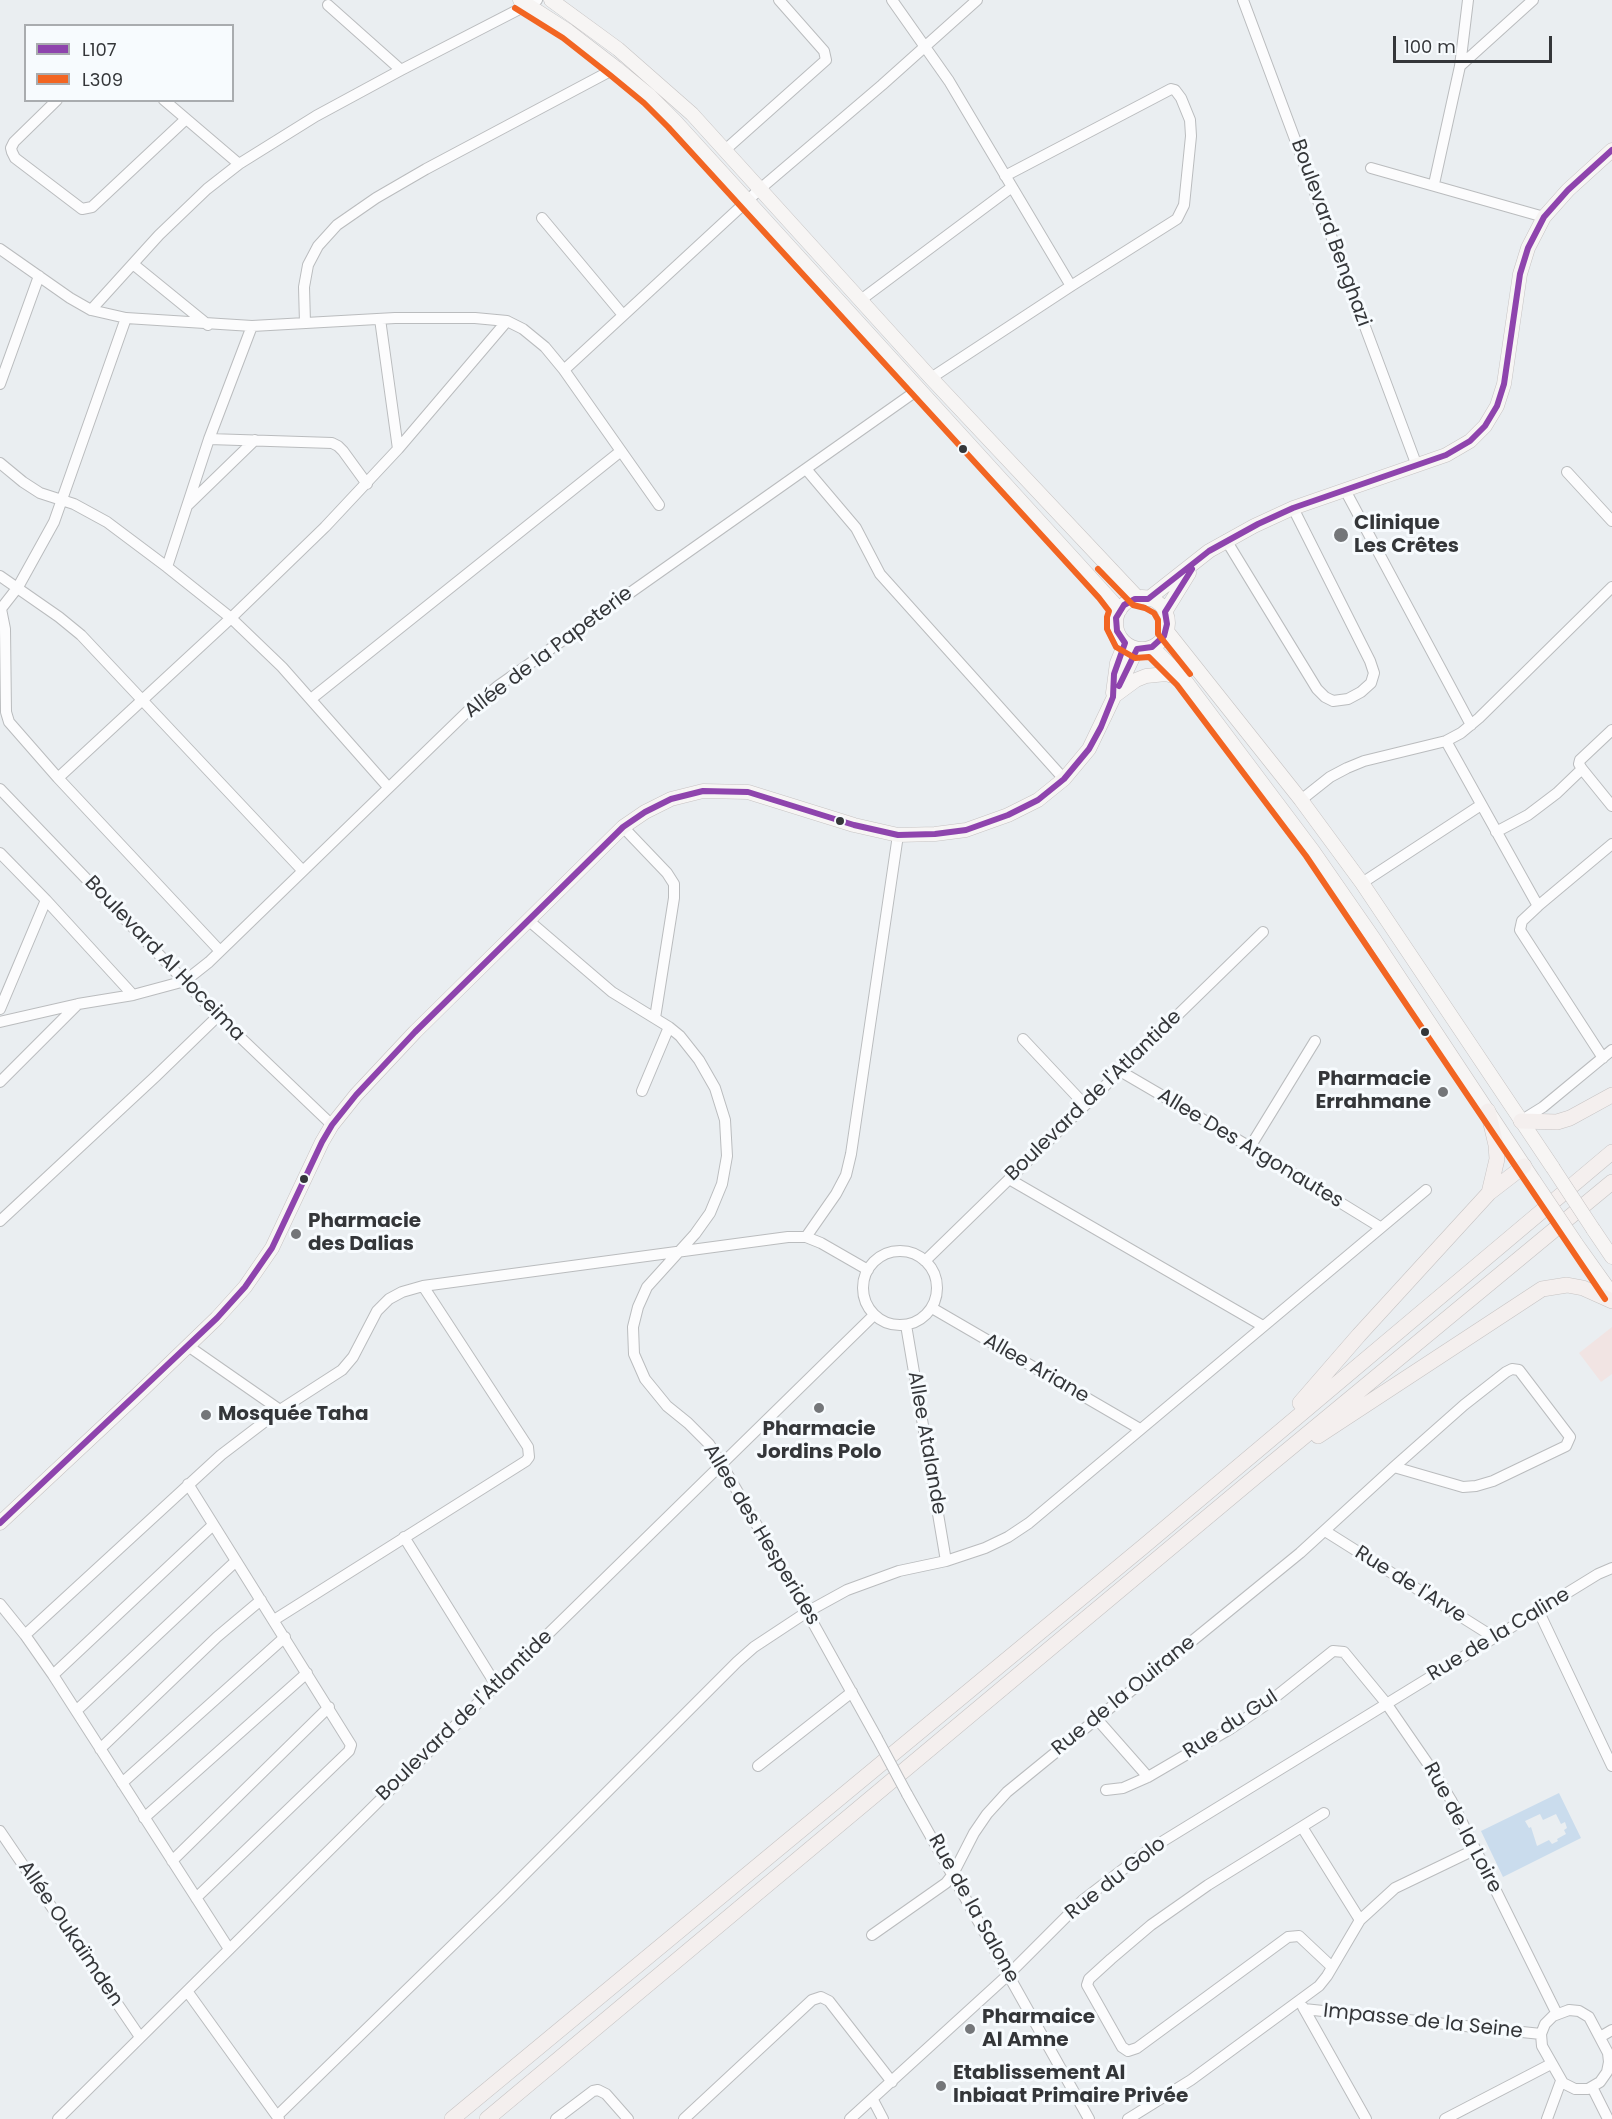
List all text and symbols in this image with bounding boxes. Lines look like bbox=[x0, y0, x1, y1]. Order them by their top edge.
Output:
legend bbox=[24, 24, 234, 102]
scale bar bbox=[1396, 24, 1555, 62]
text: 100 m bbox=[1404, 34, 1456, 59]
text: L107 bbox=[82, 37, 117, 62]
text: L309 bbox=[82, 67, 123, 92]
street label: Boulevard Benghazi bbox=[1285, 136, 1375, 330]
unlabelled marker bbox=[957, 443, 969, 455]
place label: Clinique Les Crêtes bbox=[1354, 512, 1459, 559]
marker: Clinique Les Crêtes bbox=[1332, 526, 1350, 544]
street label: Allée de la Papeterie bbox=[460, 582, 638, 724]
unlabelled marker bbox=[834, 815, 846, 827]
street label: Boulevard Al Hoceima bbox=[79, 871, 249, 1047]
street label: Boulevard de l'Atlantide bbox=[1001, 1005, 1187, 1187]
unlabelled marker bbox=[1419, 1026, 1431, 1038]
place label: Pharmacie Errahmane bbox=[1315, 1068, 1431, 1115]
street label: Allee Des Argonautes bbox=[1153, 1084, 1347, 1214]
marker: Pharmacie Errahmane bbox=[1436, 1085, 1450, 1099]
unlabelled marker bbox=[298, 1173, 310, 1185]
place label: Pharmacie des Dalias bbox=[308, 1210, 421, 1257]
marker: Pharmacie des Dalias bbox=[289, 1227, 303, 1241]
street label: Allee Ariane bbox=[979, 1329, 1093, 1409]
street label: Allee Atalande bbox=[902, 1370, 950, 1516]
marker: Pharmacie Jordins Polo bbox=[812, 1401, 826, 1415]
place label: Mosquée Taha bbox=[218, 1403, 369, 1427]
marker: Mosquée Taha bbox=[199, 1408, 213, 1422]
place label: Pharmacie Jordins Polo bbox=[756, 1418, 882, 1465]
street label: Allee des Hesperides bbox=[698, 1440, 824, 1630]
street label: Rue de l'Arve bbox=[1350, 1541, 1470, 1629]
street label: Rue de la Caline bbox=[1424, 1583, 1574, 1687]
street label: Boulevard de l'Atlantide bbox=[372, 1625, 558, 1807]
street label: Rue de la Ouirane bbox=[1048, 1631, 1200, 1761]
street label: Rue du Gul bbox=[1179, 1686, 1283, 1764]
street label: Rue de la Loire bbox=[1418, 1759, 1506, 1897]
street label: Rue de la Salone bbox=[922, 1831, 1024, 1987]
street label: Rue du Golo bbox=[1061, 1832, 1171, 1926]
street label: Allée Oukaïmden bbox=[13, 1857, 127, 2011]
street label: Impasse de la Seine bbox=[1322, 2000, 1524, 2044]
place label: Pharmaice Al Amne bbox=[982, 2006, 1095, 2053]
marker: Pharmaice Al Amne bbox=[963, 2022, 977, 2036]
place label: Etablissement Al Inbiaat Primaire Privée bbox=[953, 2062, 1188, 2109]
marker: Etablissement Al Inbiaat Primaire Privée bbox=[934, 2079, 948, 2093]

